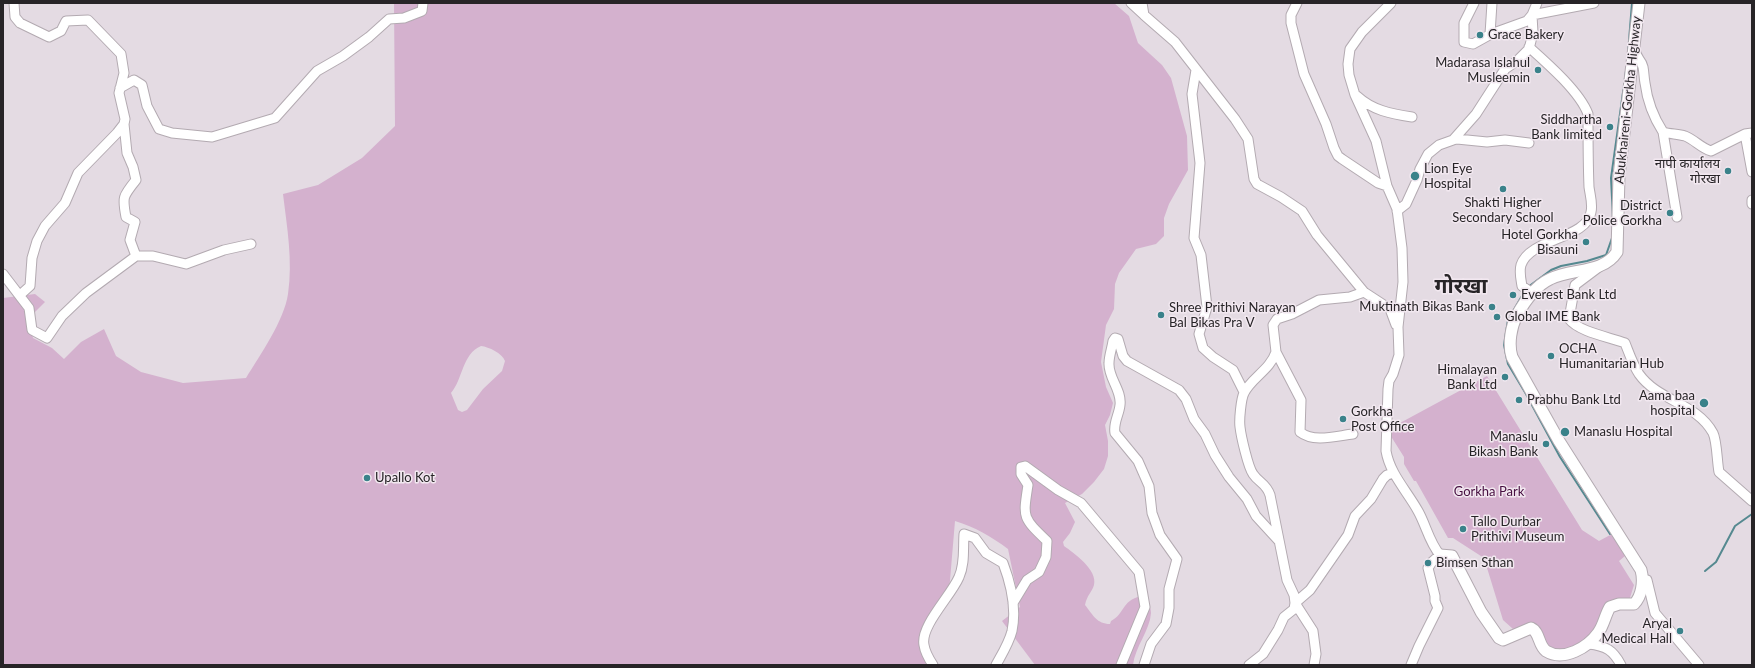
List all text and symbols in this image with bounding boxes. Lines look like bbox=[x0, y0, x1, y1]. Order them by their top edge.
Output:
street label: Abukhaireni-Gorkha Highway bbox=[1611, 15, 1645, 185]
place label: Grace Bakery bbox=[1488, 27, 1564, 43]
marker: Grace Bakery bbox=[1475, 30, 1485, 40]
place label: Madarasa Islahul Musleemin bbox=[1435, 55, 1530, 86]
marker: Madarasa Islahul Musleemin bbox=[1533, 65, 1543, 75]
place label: Siddhartha Bank limited bbox=[1531, 112, 1602, 143]
marker: Siddhartha Bank limited bbox=[1605, 122, 1615, 132]
place label: नापी कार्यालय गोरखा bbox=[1655, 156, 1720, 187]
place label: Lion Eye Hospital bbox=[1424, 161, 1472, 192]
marker: नापी कार्यालय गोरखा bbox=[1723, 166, 1733, 176]
marker: Lion Eye Hospital bbox=[1409, 170, 1421, 182]
marker: Shakti Higher Secondary School bbox=[1498, 184, 1508, 194]
place label: Shakti Higher Secondary School bbox=[1452, 195, 1554, 226]
place label: District Police Gorkha bbox=[1583, 198, 1662, 229]
marker: District Police Gorkha bbox=[1665, 208, 1675, 218]
place label: Hotel Gorkha Bisauni bbox=[1501, 227, 1578, 258]
marker: Hotel Gorkha Bisauni bbox=[1581, 237, 1591, 247]
district label: गोरखा bbox=[1435, 273, 1487, 299]
place label: Everest Bank Ltd bbox=[1521, 287, 1617, 303]
marker: Everest Bank Ltd bbox=[1508, 290, 1518, 300]
place label: Muktinath Bikas Bank bbox=[1359, 299, 1484, 315]
place label: Shree Prithivi Narayan Bal Bikas Pra V bbox=[1169, 300, 1296, 331]
marker: Muktinath Bikas Bank bbox=[1487, 302, 1497, 312]
place label: Global IME Bank bbox=[1505, 309, 1600, 325]
marker: Shree Prithivi Narayan Bal Bikas Pra V bbox=[1156, 310, 1166, 320]
marker: Global IME Bank bbox=[1492, 312, 1502, 322]
place label: OCHA Humanitarian Hub bbox=[1559, 341, 1664, 372]
marker: OCHA Humanitarian Hub bbox=[1546, 351, 1556, 361]
place label: Himalayan Bank Ltd bbox=[1437, 362, 1497, 393]
marker: Himalayan Bank Ltd bbox=[1500, 372, 1510, 382]
place label: Aama baa hospital bbox=[1639, 388, 1695, 419]
place label: Prabhu Bank Ltd bbox=[1527, 392, 1621, 408]
marker: Prabhu Bank Ltd bbox=[1514, 395, 1524, 405]
marker: Aama baa hospital bbox=[1698, 397, 1710, 409]
place label: Gorkha Post Office bbox=[1351, 404, 1414, 435]
marker: Gorkha Post Office bbox=[1338, 414, 1348, 424]
place label: Manaslu Hospital bbox=[1574, 424, 1673, 440]
marker: Manaslu Hospital bbox=[1559, 426, 1571, 438]
place label: Manaslu Bikash Bank bbox=[1469, 429, 1538, 460]
marker: Manaslu Bikash Bank bbox=[1541, 439, 1551, 449]
place label: Upallo Kot bbox=[375, 470, 435, 486]
marker: Upallo Kot bbox=[362, 473, 372, 483]
park label: Gorkha Park bbox=[1454, 484, 1524, 500]
place label: Tallo Durbar Prithivi Museum bbox=[1471, 514, 1564, 545]
marker: Tallo Durbar Prithivi Museum bbox=[1458, 524, 1468, 534]
place label: Bimsen Sthan bbox=[1436, 555, 1514, 571]
marker: Bimsen Sthan bbox=[1423, 558, 1433, 568]
place label: Aryal Medical Hall bbox=[1601, 616, 1672, 647]
marker: Aryal Medical Hall bbox=[1675, 626, 1685, 636]

